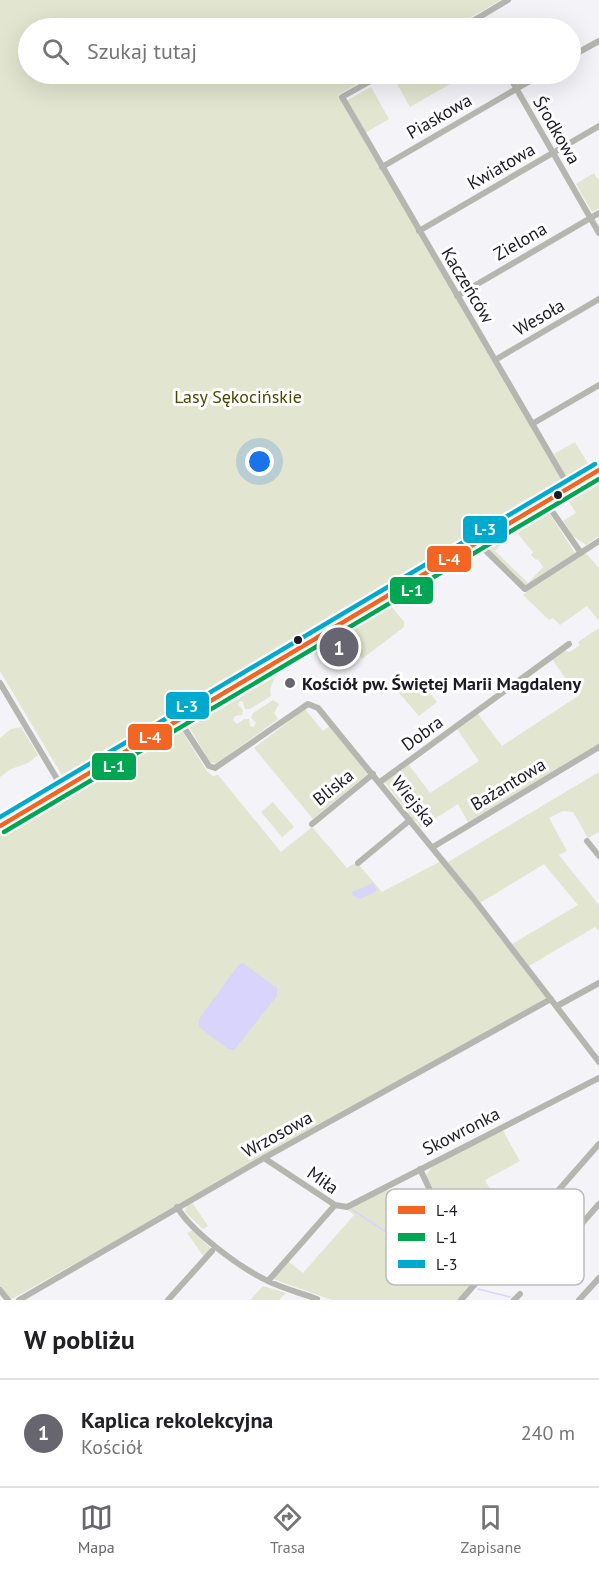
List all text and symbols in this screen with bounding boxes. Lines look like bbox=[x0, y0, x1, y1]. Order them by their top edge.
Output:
search box bbox=[18, 18, 581, 84]
icon: search bbox=[39, 35, 72, 68]
text: Szukaj tutaj bbox=[87, 37, 197, 65]
street label: Piaskowa bbox=[402, 88, 476, 144]
street label: Środkowa bbox=[528, 92, 586, 168]
street label: Kwiatowa bbox=[463, 137, 539, 195]
street label: Zielona bbox=[489, 217, 551, 265]
street label: Kaczeńców bbox=[436, 243, 500, 328]
street label: Wesoła bbox=[510, 293, 568, 341]
park label: Lasy Sękocińskie bbox=[174, 385, 302, 408]
your location bbox=[245, 447, 274, 476]
unlabelled marker bbox=[552, 489, 564, 501]
line badge: L-3 bbox=[462, 515, 508, 544]
text: L-3 bbox=[474, 519, 496, 539]
line badge: L-4 bbox=[426, 545, 472, 573]
text: L-4 bbox=[438, 549, 460, 569]
line badge: L-1 bbox=[389, 576, 434, 605]
text: L-1 bbox=[401, 580, 423, 600]
pin: 1 bbox=[320, 624, 358, 670]
unlabelled marker bbox=[292, 634, 304, 646]
place label: Kościół pw. Świętej Marii Magdaleny bbox=[302, 672, 581, 695]
marker: Kościół pw. Świętej Marii Magdaleny bbox=[283, 676, 297, 690]
line badge: L-3 bbox=[165, 691, 210, 720]
text: L-3 bbox=[176, 696, 198, 716]
street label: Dobra bbox=[397, 710, 447, 756]
line badge: L-4 bbox=[127, 723, 173, 751]
text: L-4 bbox=[139, 727, 161, 747]
line badge: L-1 bbox=[91, 752, 137, 781]
street label: Bażantowa bbox=[466, 753, 550, 815]
text: L-1 bbox=[103, 756, 125, 776]
street label: Bliska bbox=[308, 764, 358, 810]
street label: Wiejska bbox=[387, 771, 441, 831]
street label: Skowronka bbox=[418, 1102, 504, 1160]
street label: Wrzosowa bbox=[238, 1105, 316, 1163]
street label: Miła bbox=[303, 1161, 343, 1199]
legend bbox=[386, 1189, 584, 1285]
text: L-4 bbox=[436, 1200, 458, 1220]
text: L-1 bbox=[436, 1227, 458, 1247]
text: L-3 bbox=[436, 1254, 458, 1274]
text: W pobliżu bbox=[24, 1323, 135, 1356]
text: Kaplica rekolekcyjna bbox=[81, 1406, 273, 1434]
text: 1 bbox=[38, 1420, 49, 1446]
text: 240 m bbox=[521, 1420, 575, 1446]
text: Kościół bbox=[81, 1434, 142, 1460]
tab: Mapa bbox=[78, 1501, 115, 1557]
tab: Trasa bbox=[270, 1501, 305, 1557]
tab: Zapisane bbox=[461, 1501, 521, 1557]

